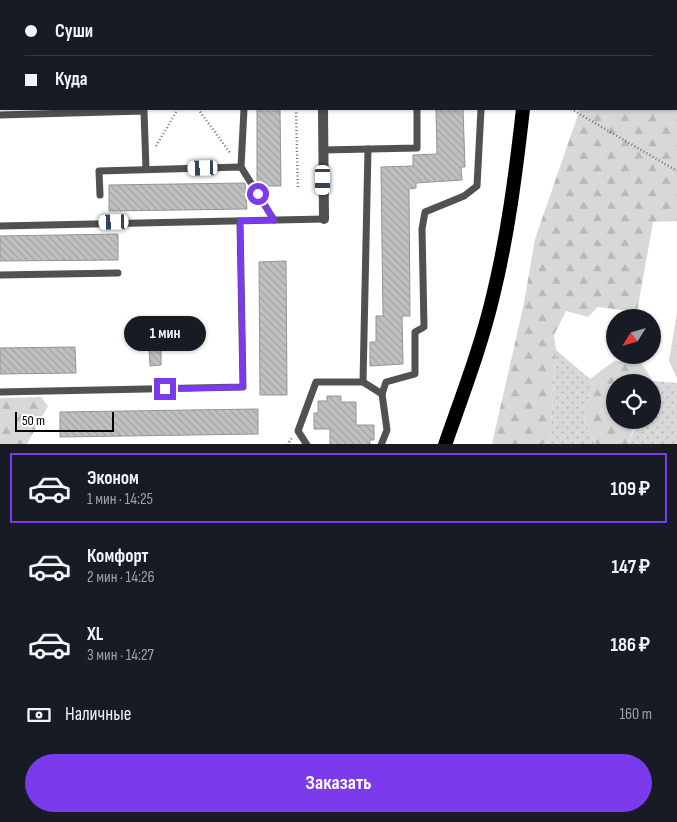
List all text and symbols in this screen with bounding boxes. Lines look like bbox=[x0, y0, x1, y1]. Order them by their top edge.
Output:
text: Суши bbox=[55, 20, 93, 43]
text: Куда bbox=[55, 68, 88, 91]
car bbox=[187, 160, 218, 176]
car bbox=[315, 165, 330, 195]
route start bbox=[247, 183, 269, 205]
car bbox=[98, 214, 129, 230]
north arrow bbox=[606, 309, 661, 364]
map controls bbox=[606, 309, 661, 429]
callout: 1 мин bbox=[124, 316, 206, 352]
text: 1 мин bbox=[149, 324, 181, 343]
button: locate bbox=[606, 374, 661, 429]
route end bbox=[154, 378, 176, 400]
scale bar bbox=[15, 410, 114, 433]
text: 50 m bbox=[22, 412, 45, 429]
icon: car bbox=[27, 466, 72, 511]
text: Эконом bbox=[87, 467, 139, 490]
text: 109 ₽ bbox=[610, 478, 650, 501]
text: 1 мин · 14:25 bbox=[87, 490, 153, 509]
icon: car bbox=[27, 544, 72, 589]
text: Комфорт bbox=[87, 545, 149, 568]
text: 147 ₽ bbox=[611, 556, 650, 579]
text: 2 мин · 14:26 bbox=[87, 568, 155, 587]
icon: car bbox=[27, 622, 72, 667]
text: XL bbox=[87, 623, 103, 646]
text: 186 ₽ bbox=[611, 634, 650, 657]
text: 3 мин · 14:27 bbox=[87, 646, 154, 665]
icon: cash bbox=[25, 701, 53, 729]
text: Наличные bbox=[65, 703, 131, 726]
text: 160 m bbox=[619, 705, 652, 724]
button: Заказать bbox=[25, 754, 652, 812]

